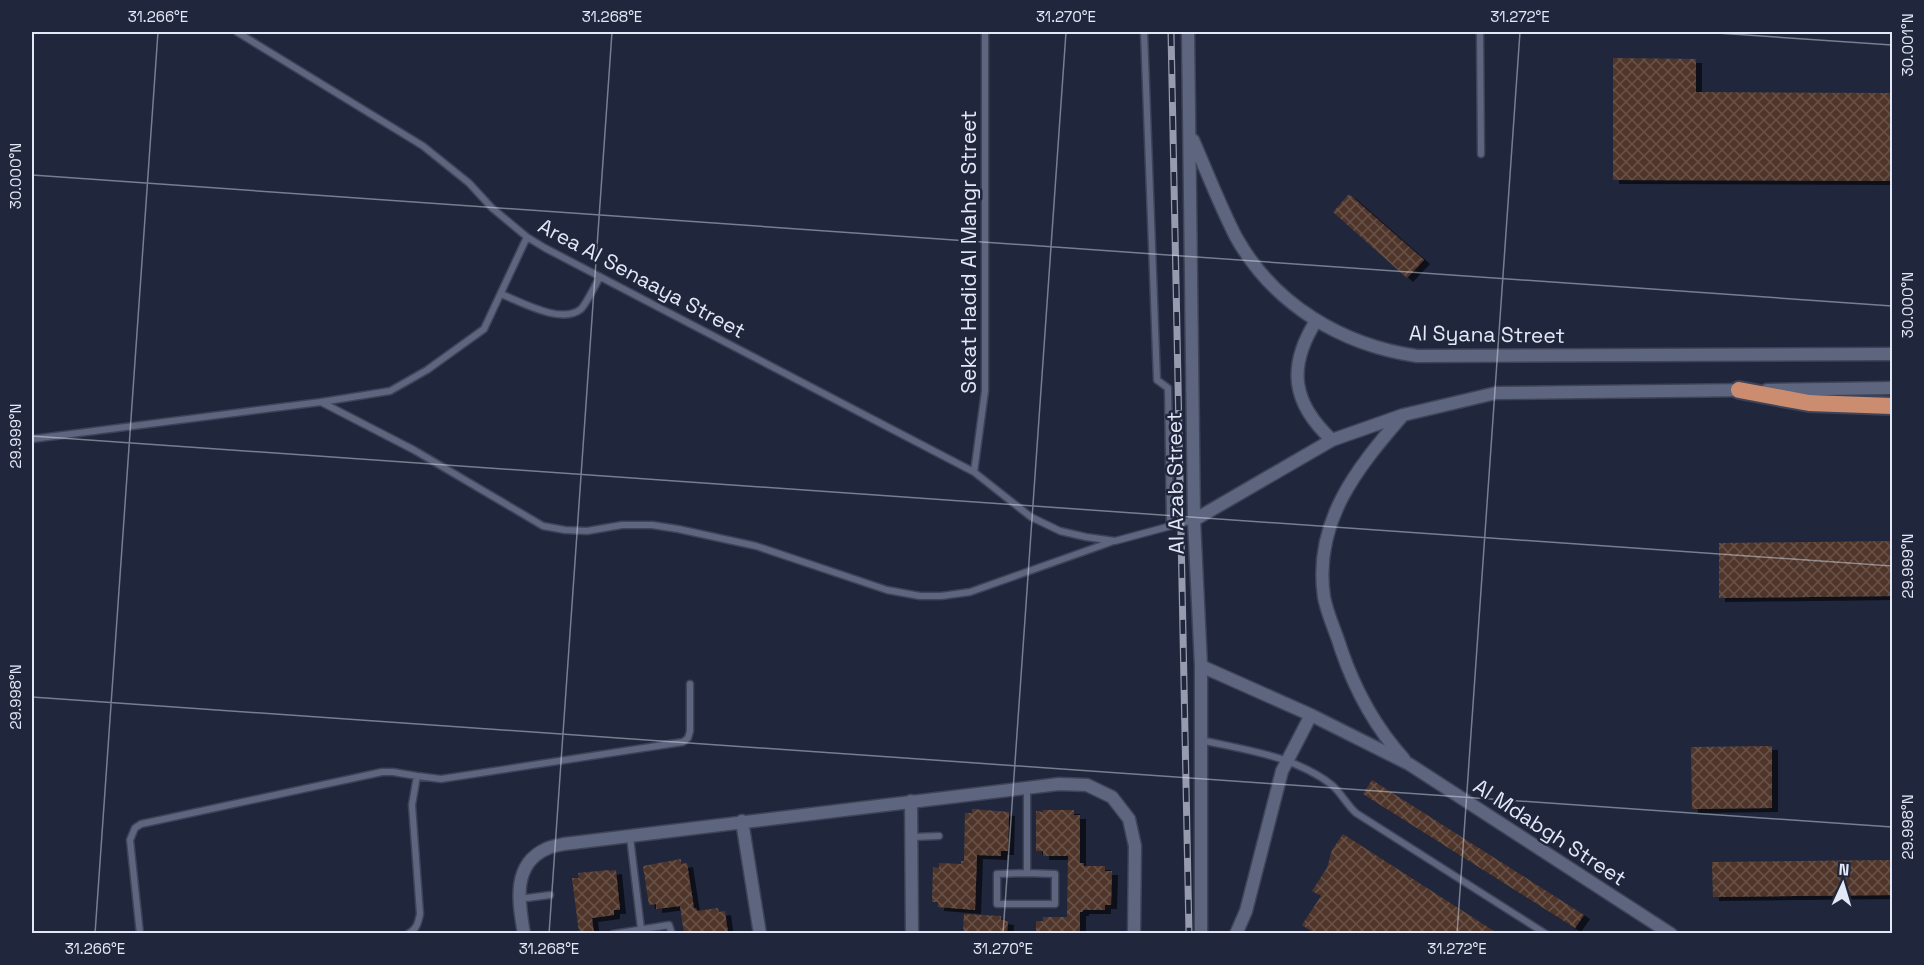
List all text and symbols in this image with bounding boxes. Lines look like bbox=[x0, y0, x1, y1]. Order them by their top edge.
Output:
text: 31.266°E bbox=[128, 7, 188, 26]
text: 31.268°E bbox=[582, 7, 642, 26]
text: 31.270°E bbox=[1036, 7, 1096, 26]
text: 31.272°E bbox=[1490, 7, 1550, 26]
text: 30.001°N bbox=[1898, 13, 1917, 77]
street label: Sekat Hadid Al Mahgr Street bbox=[955, 110, 982, 394]
text: 30.000°N bbox=[6, 143, 25, 209]
street label: Area Al Senaaya Street bbox=[534, 212, 750, 344]
text: 30.000°N bbox=[1898, 272, 1917, 338]
street label: Al Syana Street bbox=[1409, 319, 1565, 349]
text: 29.999°N bbox=[6, 403, 25, 469]
street label: Al Azab Street bbox=[1160, 411, 1190, 555]
text: 29.999°N bbox=[1898, 533, 1917, 599]
text: 29.998°N bbox=[6, 664, 25, 730]
street label: Al Mdabgh Street bbox=[1468, 772, 1632, 892]
text: 29.998°N bbox=[1898, 794, 1917, 860]
north arrow bbox=[1813, 854, 1873, 914]
text: N bbox=[1838, 859, 1850, 880]
text: 31.266°E bbox=[65, 939, 125, 958]
text: 31.268°E bbox=[519, 939, 579, 958]
text: 31.270°E bbox=[973, 939, 1033, 958]
text: 31.272°E bbox=[1427, 939, 1487, 958]

